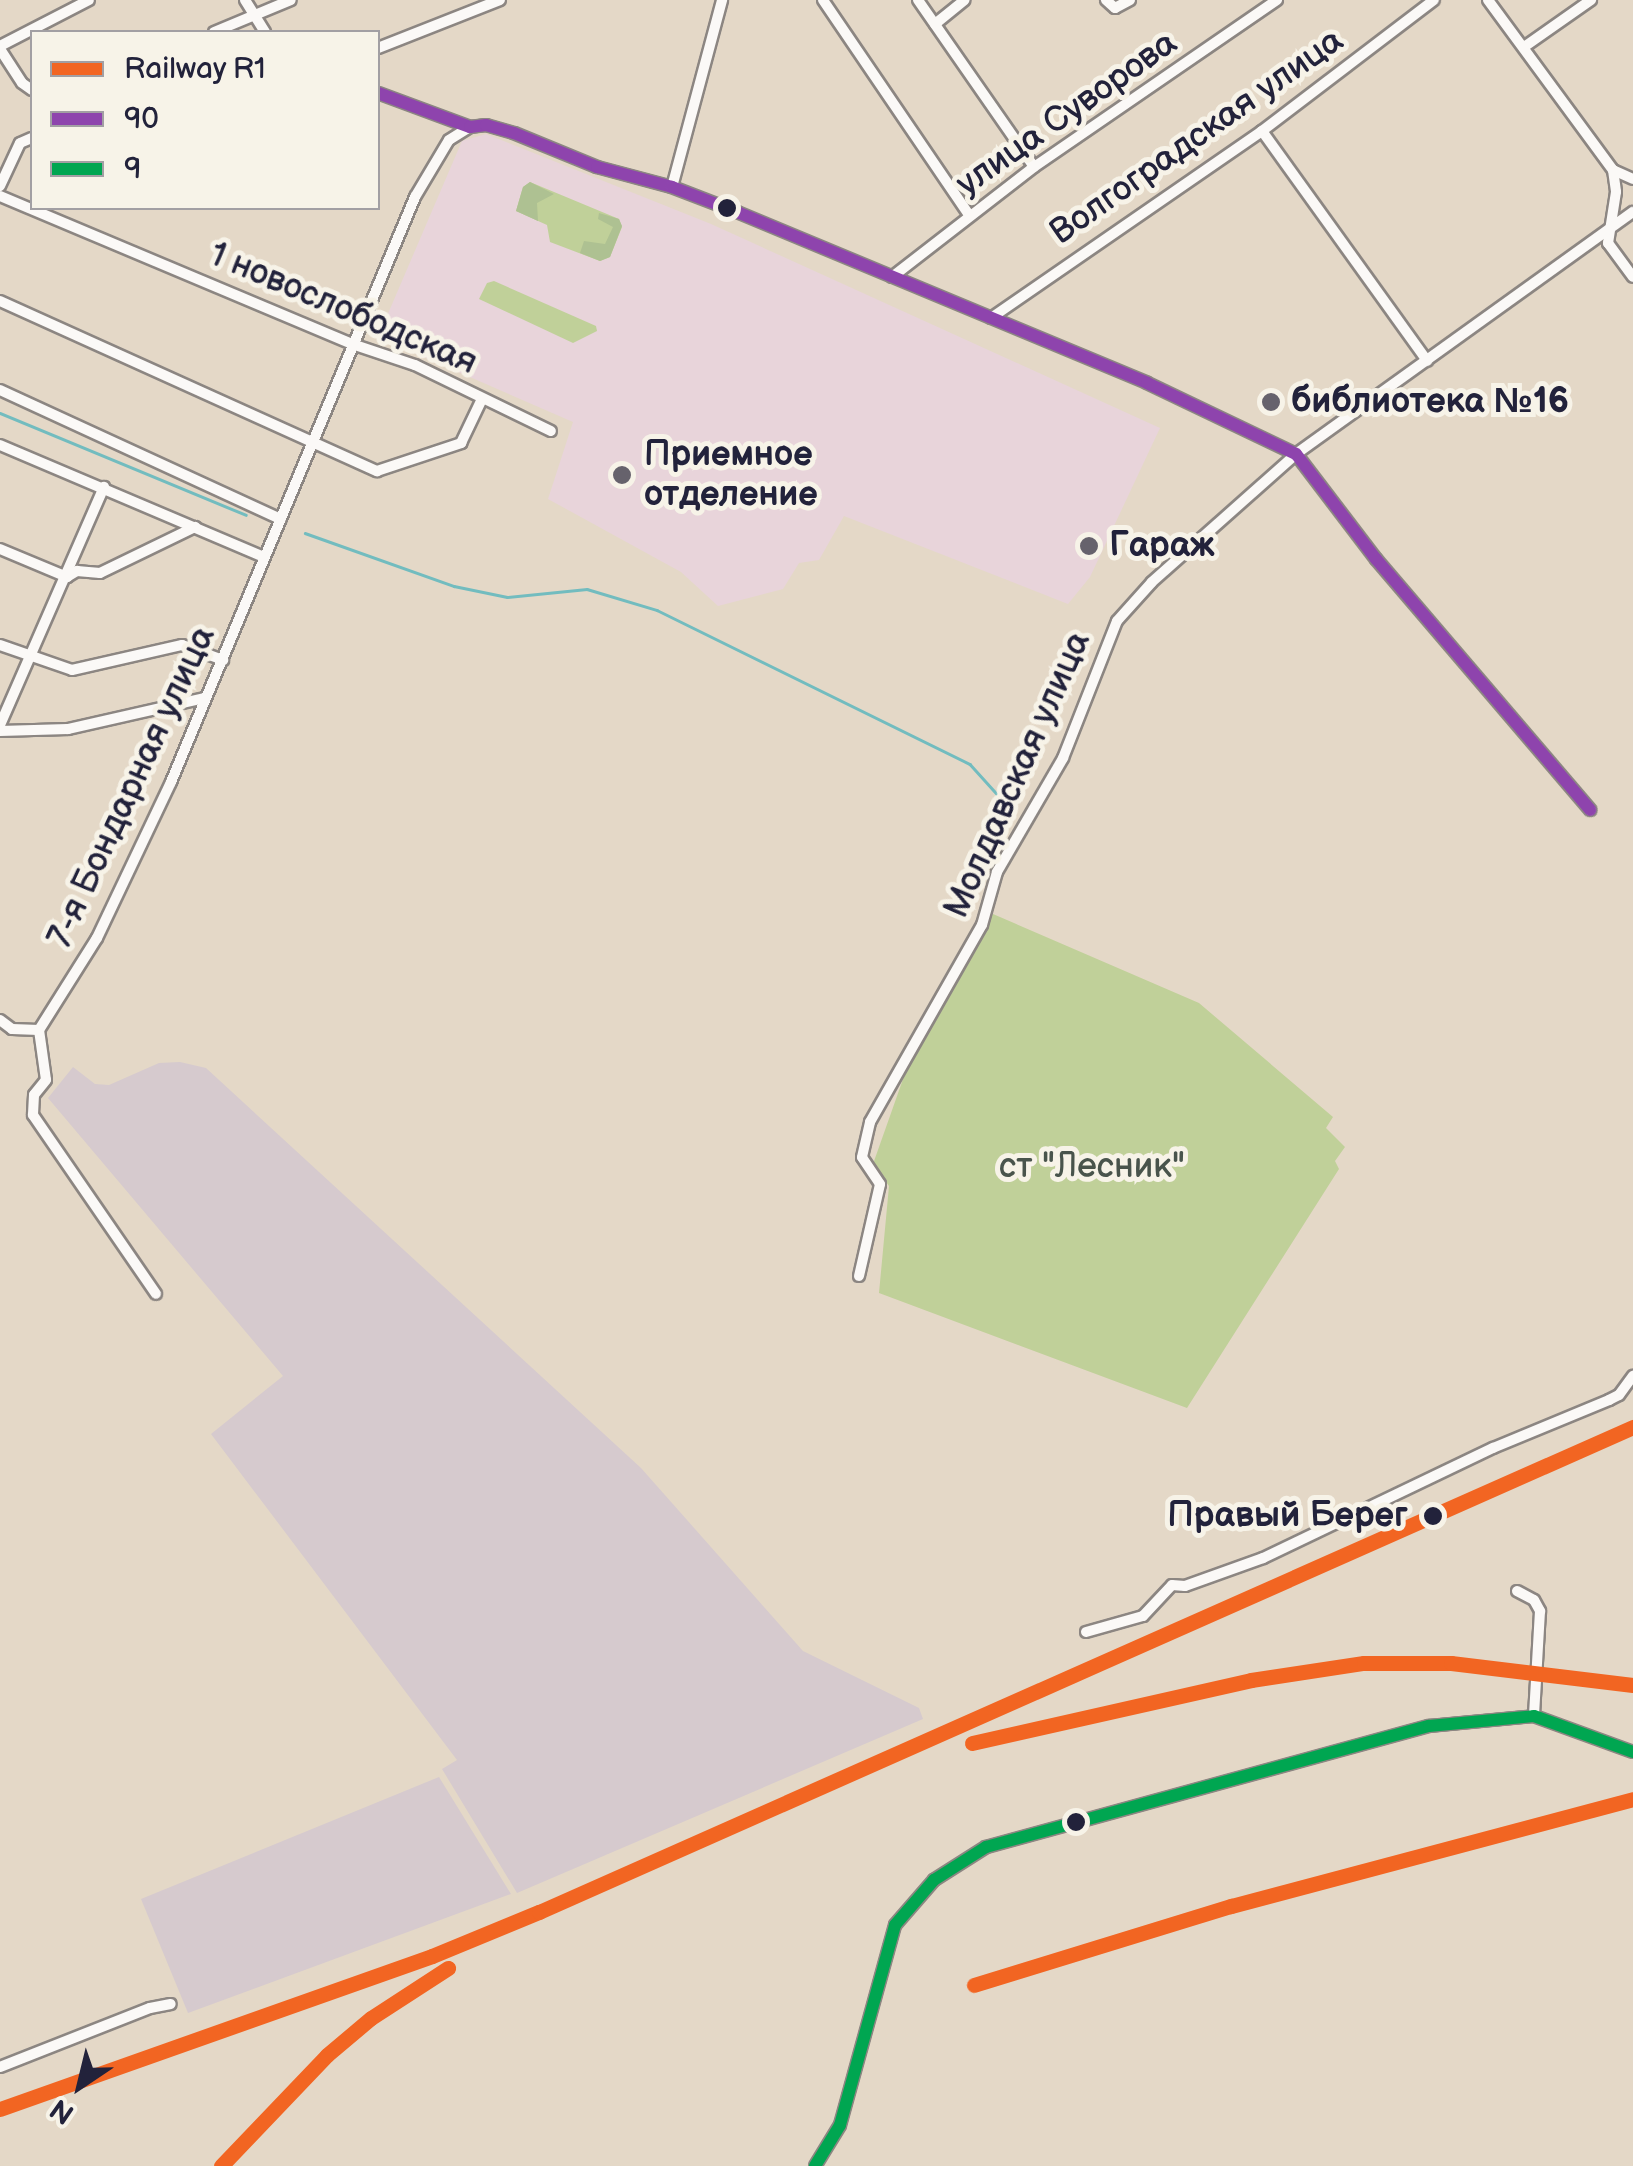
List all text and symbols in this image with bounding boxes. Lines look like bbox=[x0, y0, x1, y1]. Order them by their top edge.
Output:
street label: Волгоградская улица bbox=[1042, 20, 1352, 254]
street label: улица Суворова bbox=[949, 22, 1185, 206]
legend bbox=[30, 30, 380, 210]
text: Railway R1 bbox=[124, 51, 266, 87]
text: 90 bbox=[124, 101, 159, 137]
text: 9 bbox=[124, 151, 141, 187]
unlabelled marker bbox=[717, 198, 737, 218]
street label: 1 новослободская bbox=[203, 234, 483, 384]
place label: библиотека №16 bbox=[1291, 381, 1569, 423]
marker: библиотека №16 bbox=[1260, 391, 1282, 413]
place label: Приемное отделение bbox=[644, 434, 818, 516]
marker: Приемное отделение bbox=[609, 462, 635, 488]
place label: Гараж bbox=[1109, 525, 1214, 567]
marker: Гараж bbox=[1078, 535, 1100, 557]
street label: 7-я Бондарная улица bbox=[39, 620, 225, 954]
street label: Молдавская улица bbox=[936, 625, 1100, 925]
park label: ст "Лесник" bbox=[999, 1146, 1185, 1188]
place label: Правый Берег bbox=[1167, 1495, 1408, 1537]
marker: Правый Берег bbox=[1417, 1500, 1449, 1532]
unlabelled marker bbox=[1066, 1812, 1086, 1832]
north arrow bbox=[30, 2036, 130, 2136]
text: N bbox=[44, 2091, 81, 2131]

